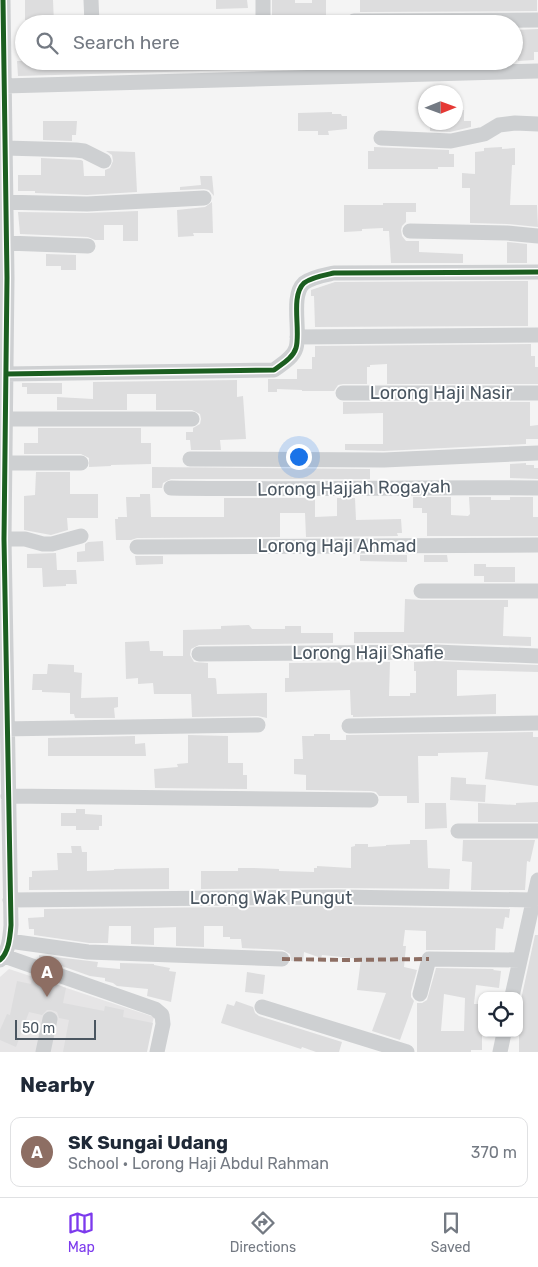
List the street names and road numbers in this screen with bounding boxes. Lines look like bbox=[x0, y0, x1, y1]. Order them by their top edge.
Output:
street label: Lorong Haji Nasir bbox=[370, 382, 512, 404]
street label: Lorong Hajjah Rogayah bbox=[257, 475, 451, 501]
street label: Lorong Haji Ahmad bbox=[258, 535, 416, 557]
street label: Lorong Haji Shafie bbox=[292, 642, 444, 664]
street label: Lorong Wak Pungut bbox=[190, 887, 352, 909]

